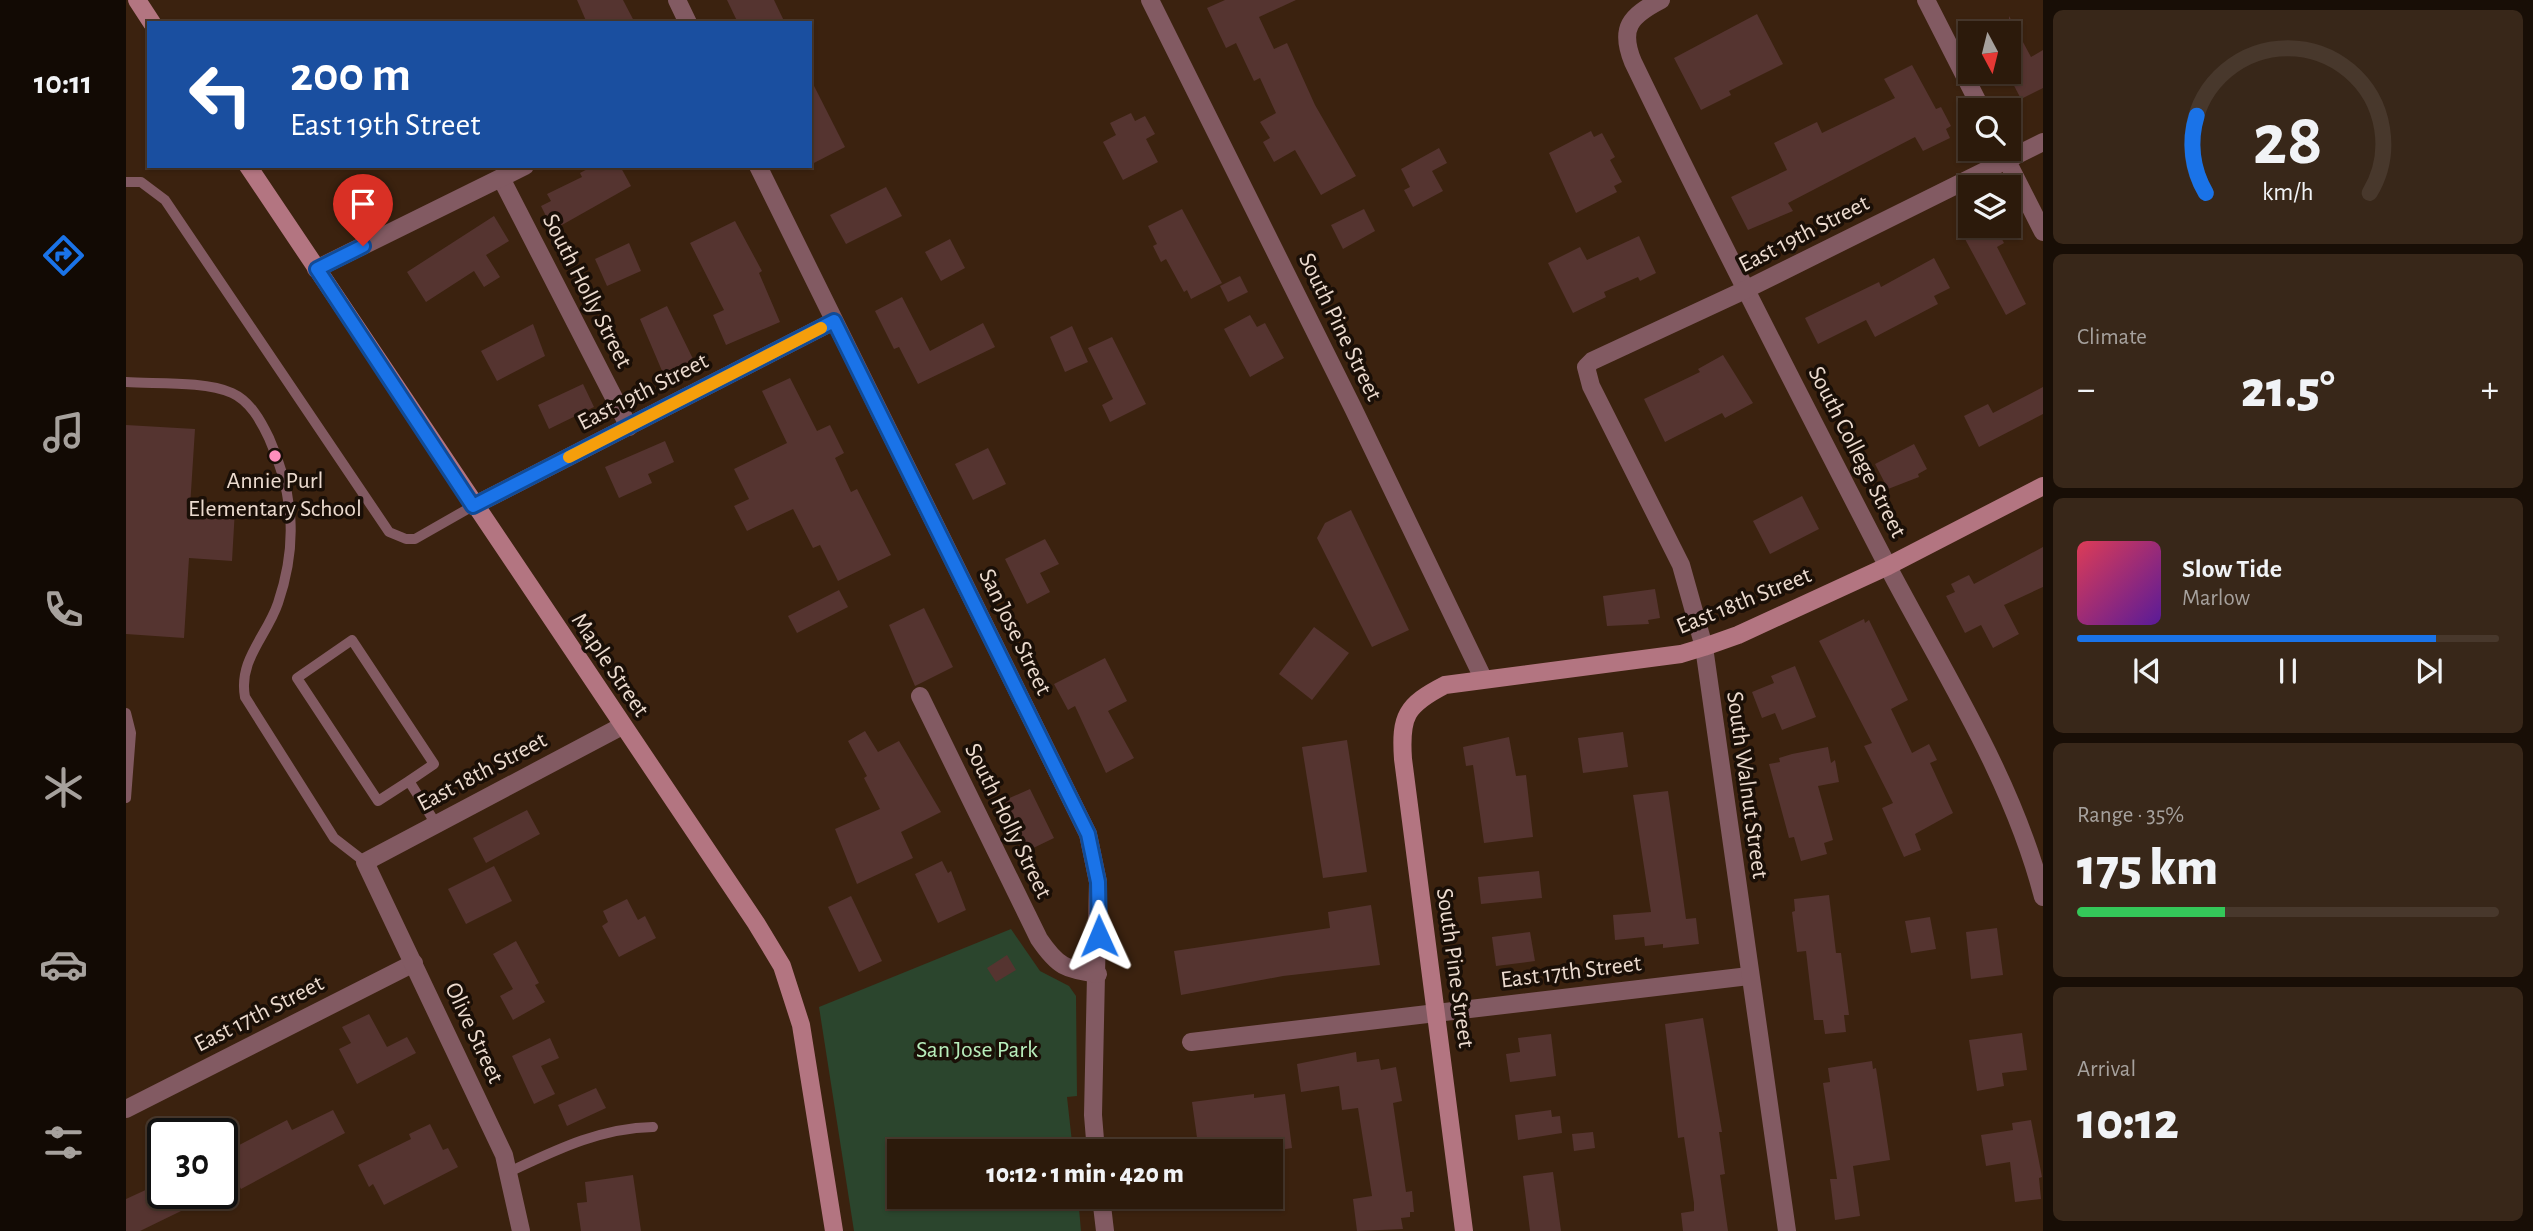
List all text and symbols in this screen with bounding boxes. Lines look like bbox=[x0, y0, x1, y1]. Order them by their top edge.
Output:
north arrow bbox=[1958, 21, 2021, 84]
map controls bbox=[1958, 21, 2021, 238]
icon: left bbox=[175, 49, 266, 140]
text: 200 m bbox=[290, 51, 411, 100]
text: 10:11 bbox=[34, 67, 92, 99]
button: search bbox=[1958, 98, 2021, 161]
text: 28 bbox=[2253, 105, 2323, 178]
text: East 19th Street bbox=[290, 109, 480, 141]
pin bbox=[333, 174, 393, 246]
button: layers bbox=[1958, 175, 2021, 238]
text: km/h bbox=[2262, 180, 2314, 205]
icon: arrive bbox=[344, 185, 382, 223]
street label: East 19th Street bbox=[1735, 191, 1873, 277]
street label: South Holly Street bbox=[538, 210, 636, 372]
icon: directions bbox=[39, 231, 88, 280]
street label: South Pine Street bbox=[1294, 249, 1386, 405]
text: Climate bbox=[2077, 326, 2147, 349]
street label: East 19th Street bbox=[574, 349, 712, 435]
street label: South College Street bbox=[1803, 363, 1911, 542]
text: 21.5° bbox=[2241, 364, 2335, 416]
text: − bbox=[2077, 371, 2095, 409]
text: + bbox=[2481, 371, 2499, 409]
icon: music bbox=[39, 408, 88, 457]
marker: Annie Purl Elementary School bbox=[267, 448, 283, 464]
place label: Annie Purl Elementary School bbox=[188, 469, 362, 521]
text: Slow Tide bbox=[2182, 556, 2282, 582]
street label: East 18th Street bbox=[1673, 563, 1815, 639]
street label: San Jose Street bbox=[974, 565, 1056, 699]
icon: phone bbox=[39, 585, 88, 634]
text: Marlow bbox=[2182, 587, 2250, 610]
street label: Maple Street bbox=[567, 609, 654, 722]
icon: previous bbox=[2128, 652, 2166, 690]
icon: pause bbox=[2269, 652, 2307, 690]
icon: next bbox=[2410, 652, 2448, 690]
street label: South Walnut Street bbox=[1722, 690, 1772, 881]
street label: East 18th Street bbox=[413, 728, 551, 816]
street label: South Holly Street bbox=[960, 740, 1056, 903]
icon: climate bbox=[39, 763, 88, 812]
text: Range · 35% bbox=[2077, 804, 2184, 827]
text: 175 km bbox=[2077, 842, 2218, 894]
street label: South Pine Street bbox=[1432, 887, 1478, 1050]
position arrow bbox=[1062, 899, 1136, 973]
icon: car bbox=[39, 940, 88, 989]
street label: East 17th Street bbox=[1499, 951, 1643, 993]
street label: East 17th Street bbox=[190, 971, 328, 1057]
street label: Olive Street bbox=[440, 979, 508, 1087]
park label: San Jose Park bbox=[916, 1038, 1038, 1062]
text: Arrival bbox=[2077, 1058, 2136, 1081]
text: 10:12 bbox=[2077, 1096, 2179, 1148]
icon: filters bbox=[39, 1118, 88, 1167]
speed limit sign: 30 bbox=[147, 1118, 238, 1209]
text: 10:12 · 1 min · 420 m bbox=[986, 1161, 1184, 1187]

